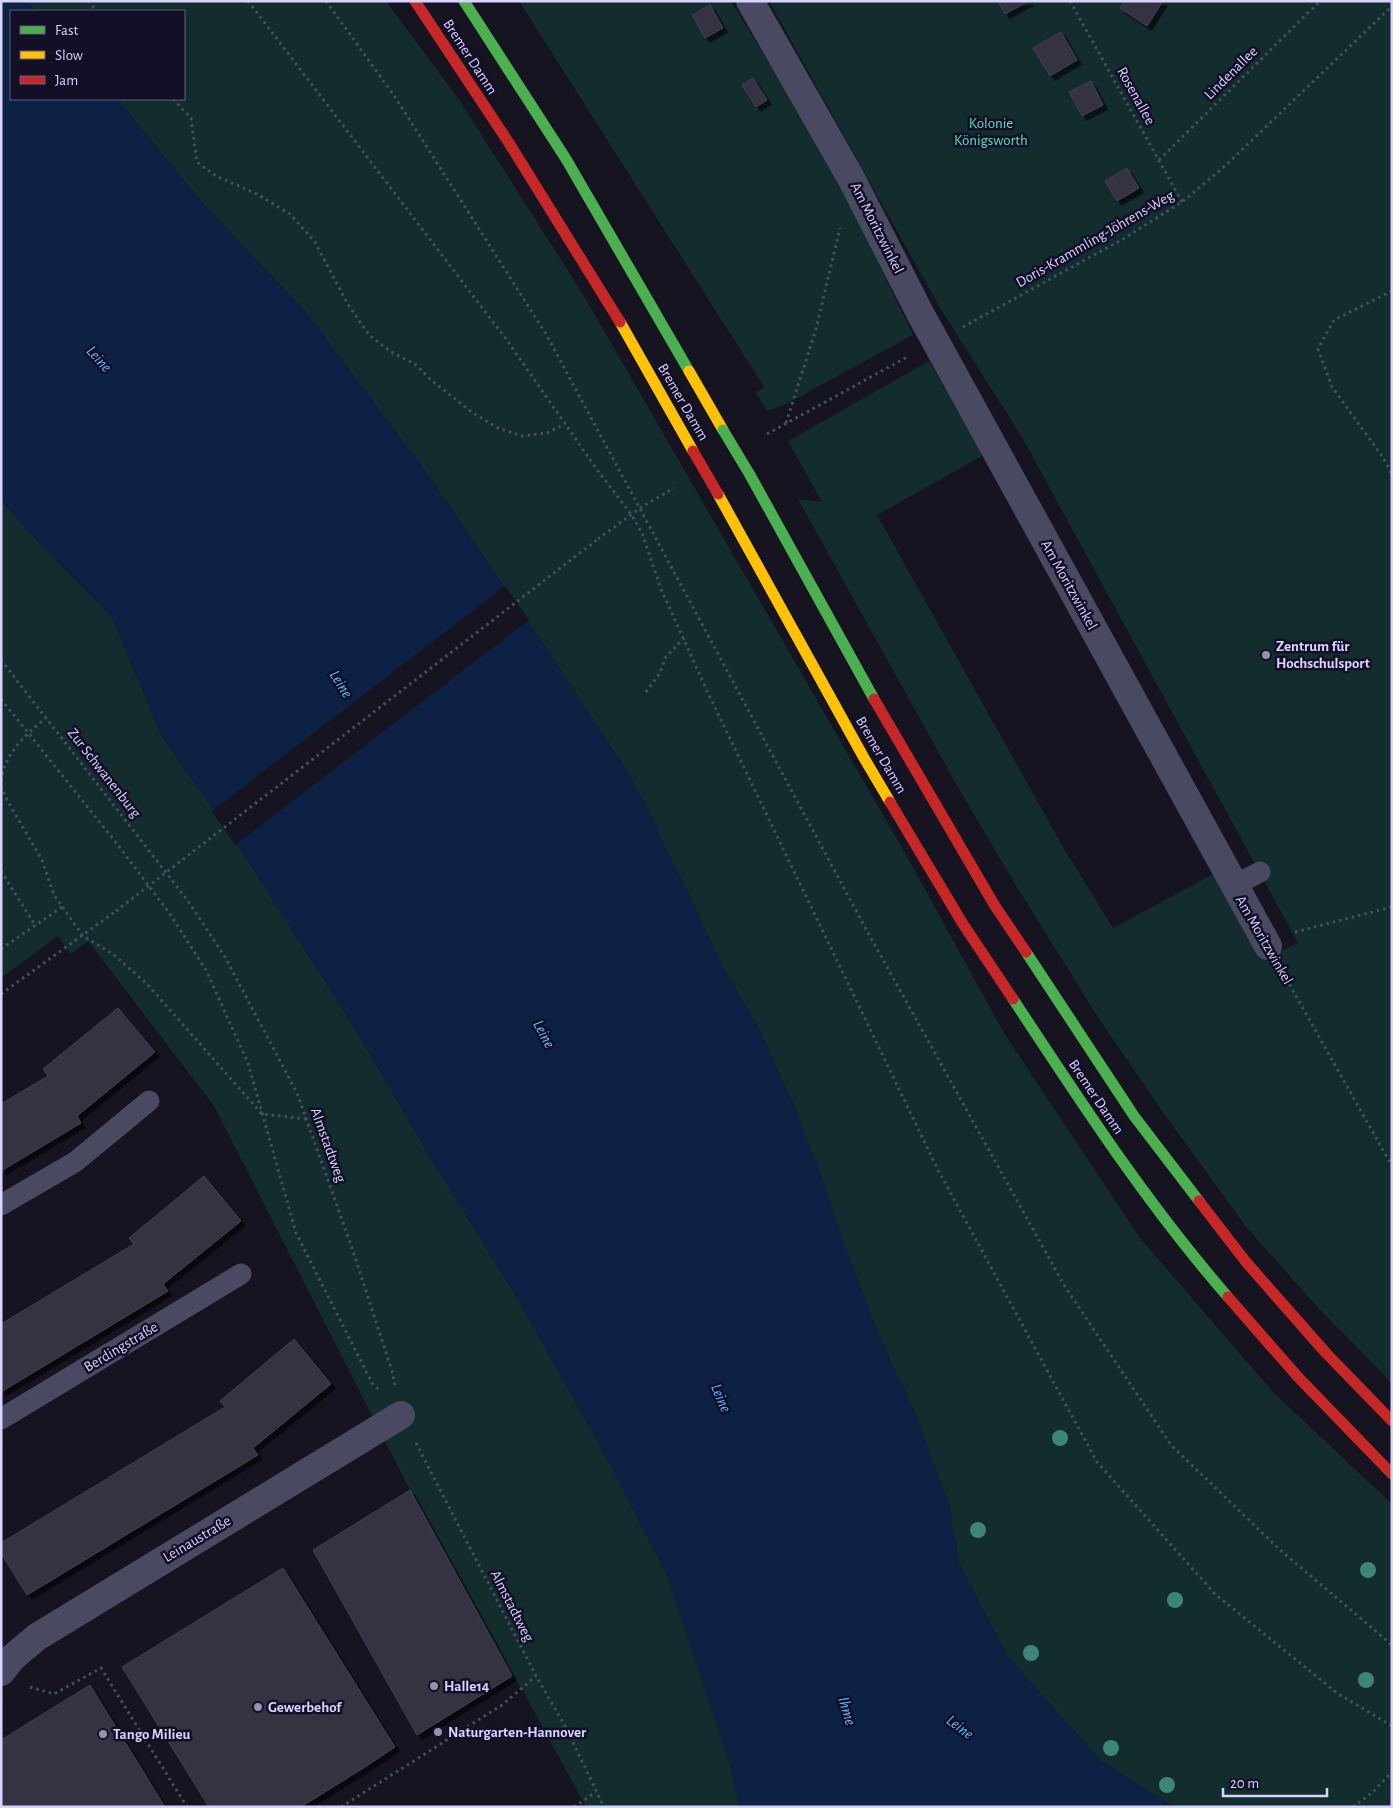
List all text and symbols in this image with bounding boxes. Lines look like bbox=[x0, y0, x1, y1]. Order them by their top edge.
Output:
legend bbox=[10, 10, 185, 100]
street label: Bremer Damm bbox=[440, 17, 500, 97]
text: Fast bbox=[55, 23, 79, 38]
street label: Lindenallee bbox=[1202, 44, 1260, 102]
text: Slow bbox=[55, 48, 83, 63]
street label: Rosenallee bbox=[1114, 65, 1158, 127]
text: Jam bbox=[55, 73, 78, 88]
park label: Kolonie Königsworth bbox=[954, 116, 1028, 148]
street label: Am Moritzwinkel bbox=[848, 180, 906, 276]
street label: Doris-Krammling-Jöhrens-Weg bbox=[1013, 187, 1177, 290]
water label: Leine bbox=[83, 343, 115, 375]
street label: Bremer Damm bbox=[655, 361, 711, 443]
street label: Am Moritzwinkel bbox=[1038, 538, 1100, 632]
place label: Zentrum für Hochschulsport bbox=[1276, 639, 1370, 671]
marker: Zentrum für Hochschulsport bbox=[1260, 649, 1272, 661]
water label: Leine bbox=[326, 667, 356, 701]
street label: Bremer Damm bbox=[853, 714, 909, 796]
street label: Zur Schwanenburg bbox=[65, 725, 144, 821]
street label: Am Moritzwinkel bbox=[1233, 893, 1295, 987]
water label: Leine bbox=[530, 1017, 558, 1051]
street label: Bremer Damm bbox=[1066, 1057, 1126, 1137]
street label: Almstadtweg bbox=[308, 1106, 349, 1185]
street label: Berdingstraße bbox=[81, 1319, 161, 1375]
water label: Leine bbox=[708, 1381, 734, 1415]
street label: Leinaustraße bbox=[161, 1513, 234, 1565]
street label: Almstadtweg bbox=[488, 1568, 537, 1645]
place label: Halle14 bbox=[444, 1679, 490, 1694]
marker: Halle14 bbox=[428, 1680, 440, 1692]
water label: Ihme bbox=[835, 1695, 859, 1727]
place label: Gewerbehof bbox=[268, 1700, 342, 1715]
marker: Gewerbehof bbox=[252, 1701, 264, 1713]
water label: Leine bbox=[944, 1712, 976, 1742]
place label: Naturgarten-Hannover bbox=[448, 1725, 587, 1740]
marker: Naturgarten-Hannover bbox=[432, 1726, 444, 1738]
place label: Tango Milieu bbox=[113, 1727, 191, 1742]
marker: Tango Milieu bbox=[97, 1728, 109, 1740]
scale bar bbox=[1223, 1766, 1327, 1798]
text: 20 m bbox=[1230, 1776, 1259, 1791]

